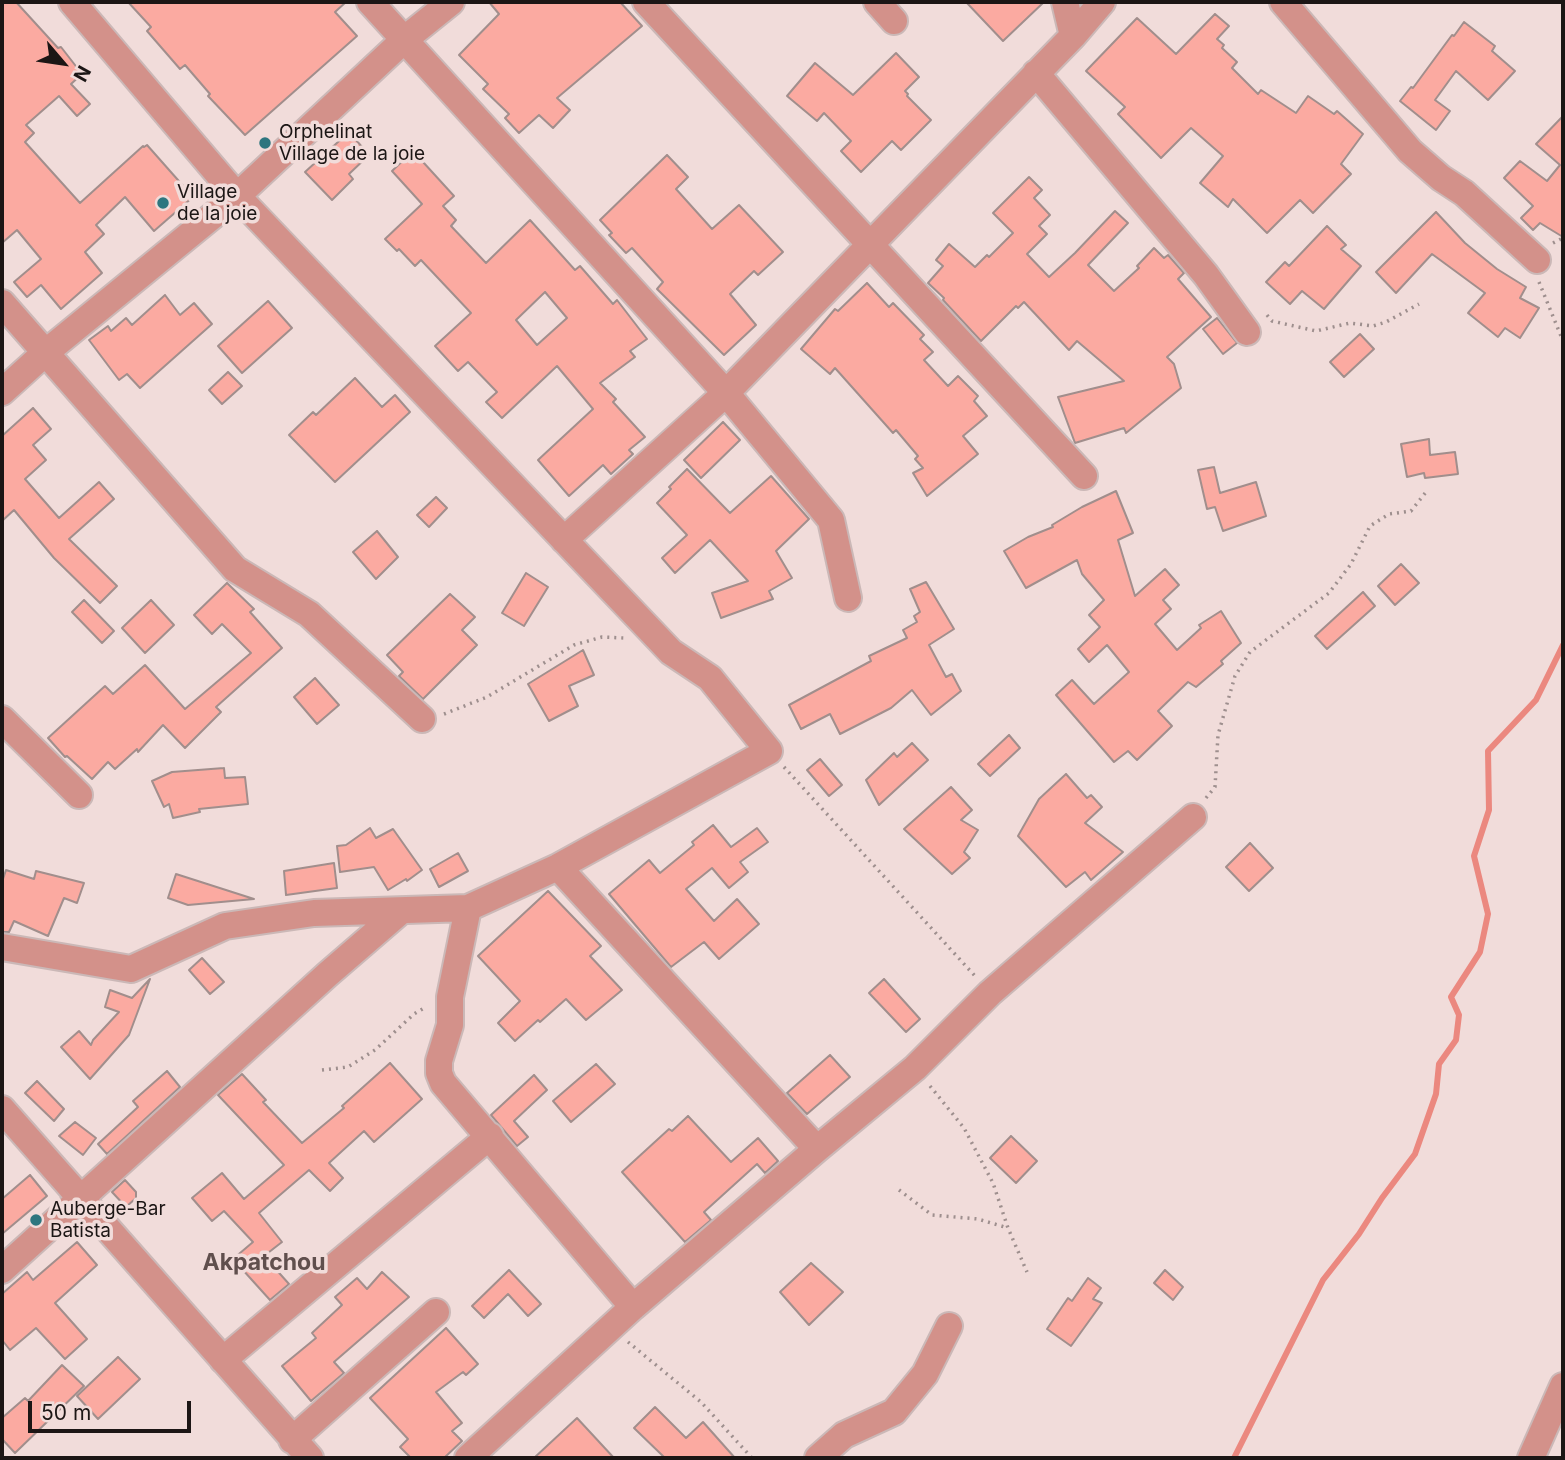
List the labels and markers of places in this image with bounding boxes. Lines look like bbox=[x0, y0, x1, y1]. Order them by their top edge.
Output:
place label: Orphelinat Village de la joie bbox=[279, 121, 425, 165]
marker: Orphelinat Village de la joie bbox=[257, 135, 273, 151]
place label: Village de la joie bbox=[177, 181, 257, 225]
marker: Village de la joie bbox=[155, 195, 171, 211]
place label: Auberge-Bar Batista bbox=[50, 1198, 166, 1242]
marker: Auberge-Bar Batista bbox=[28, 1212, 44, 1228]

